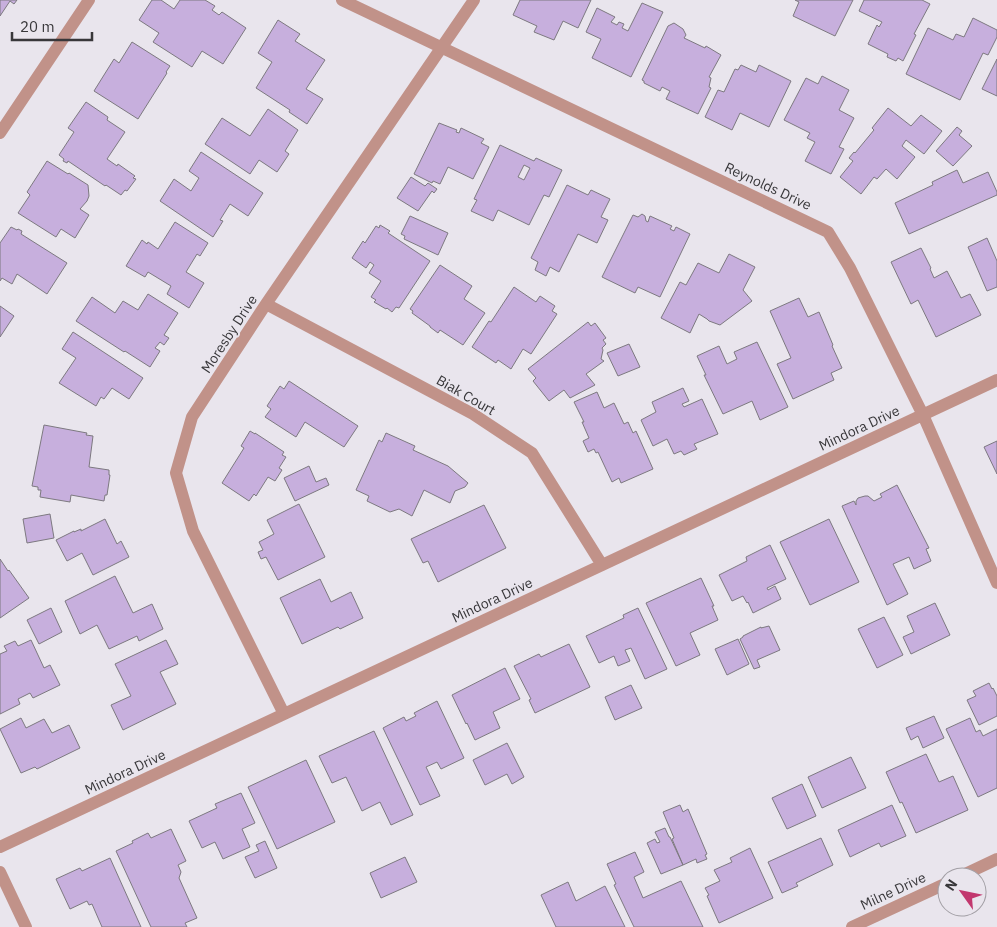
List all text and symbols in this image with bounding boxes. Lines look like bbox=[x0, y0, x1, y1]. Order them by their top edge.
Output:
scale bar bbox=[12, 10, 92, 42]
text: 20 m bbox=[20, 17, 55, 36]
street label: Reynolds Drive bbox=[722, 158, 815, 214]
street label: Moresby Drive bbox=[197, 291, 261, 376]
street label: Biak Court bbox=[433, 371, 499, 419]
street label: Mindora Drive bbox=[816, 401, 903, 455]
street label: Mindora Drive bbox=[449, 573, 536, 627]
street label: Mindora Drive bbox=[82, 745, 169, 799]
north arrow bbox=[937, 867, 987, 917]
street label: Milne Drive bbox=[857, 868, 929, 914]
text: N bbox=[941, 876, 961, 894]

